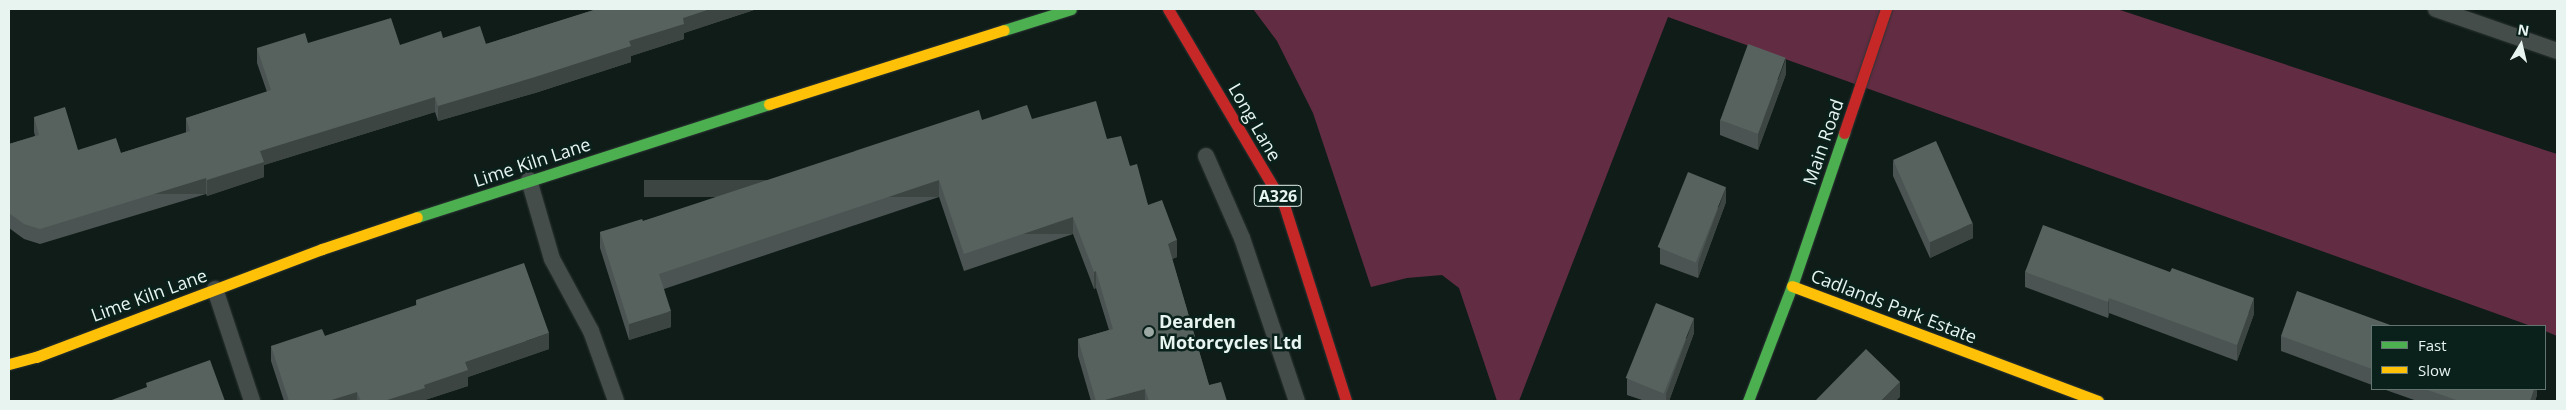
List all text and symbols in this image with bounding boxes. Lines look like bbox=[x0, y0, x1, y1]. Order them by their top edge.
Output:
text: N bbox=[2516, 19, 2531, 40]
north arrow bbox=[2496, 20, 2546, 70]
street label: Long Lane bbox=[1224, 79, 1286, 165]
street label: Main Road bbox=[1798, 96, 1848, 188]
street label: Lime Kiln Lane bbox=[471, 133, 593, 191]
road number: A326 bbox=[1253, 182, 1303, 210]
street label: Lime Kiln Lane bbox=[88, 264, 210, 326]
street label: Cadlands Park Estate bbox=[1808, 264, 1980, 348]
place label: Dearden Motorcycles Ltd bbox=[1159, 311, 1302, 354]
legend bbox=[2371, 325, 2546, 390]
marker: Dearden Motorcycles Ltd bbox=[1143, 326, 1155, 338]
text: Fast bbox=[2418, 335, 2447, 355]
text: Slow bbox=[2418, 360, 2451, 380]

